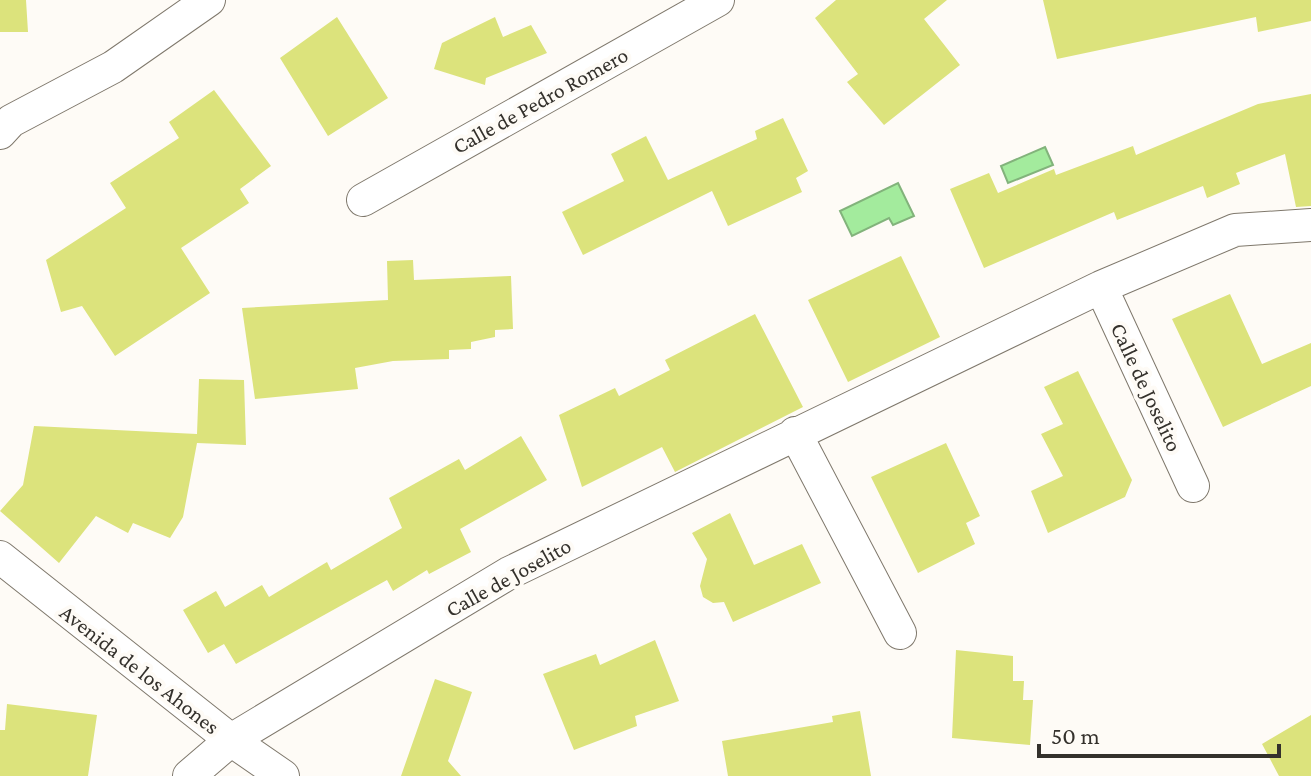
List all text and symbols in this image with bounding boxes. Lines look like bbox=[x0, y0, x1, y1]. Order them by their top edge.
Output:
street label: Calle de Pedro Romero bbox=[448, 42, 632, 159]
street label: Calle de Joselito bbox=[1106, 319, 1187, 456]
street label: Calle de Joselito bbox=[441, 533, 575, 622]
street label: Avenida de los Ahones bbox=[55, 599, 224, 739]
scale bar bbox=[1039, 708, 1279, 758]
text: 50 m bbox=[1051, 722, 1100, 749]

